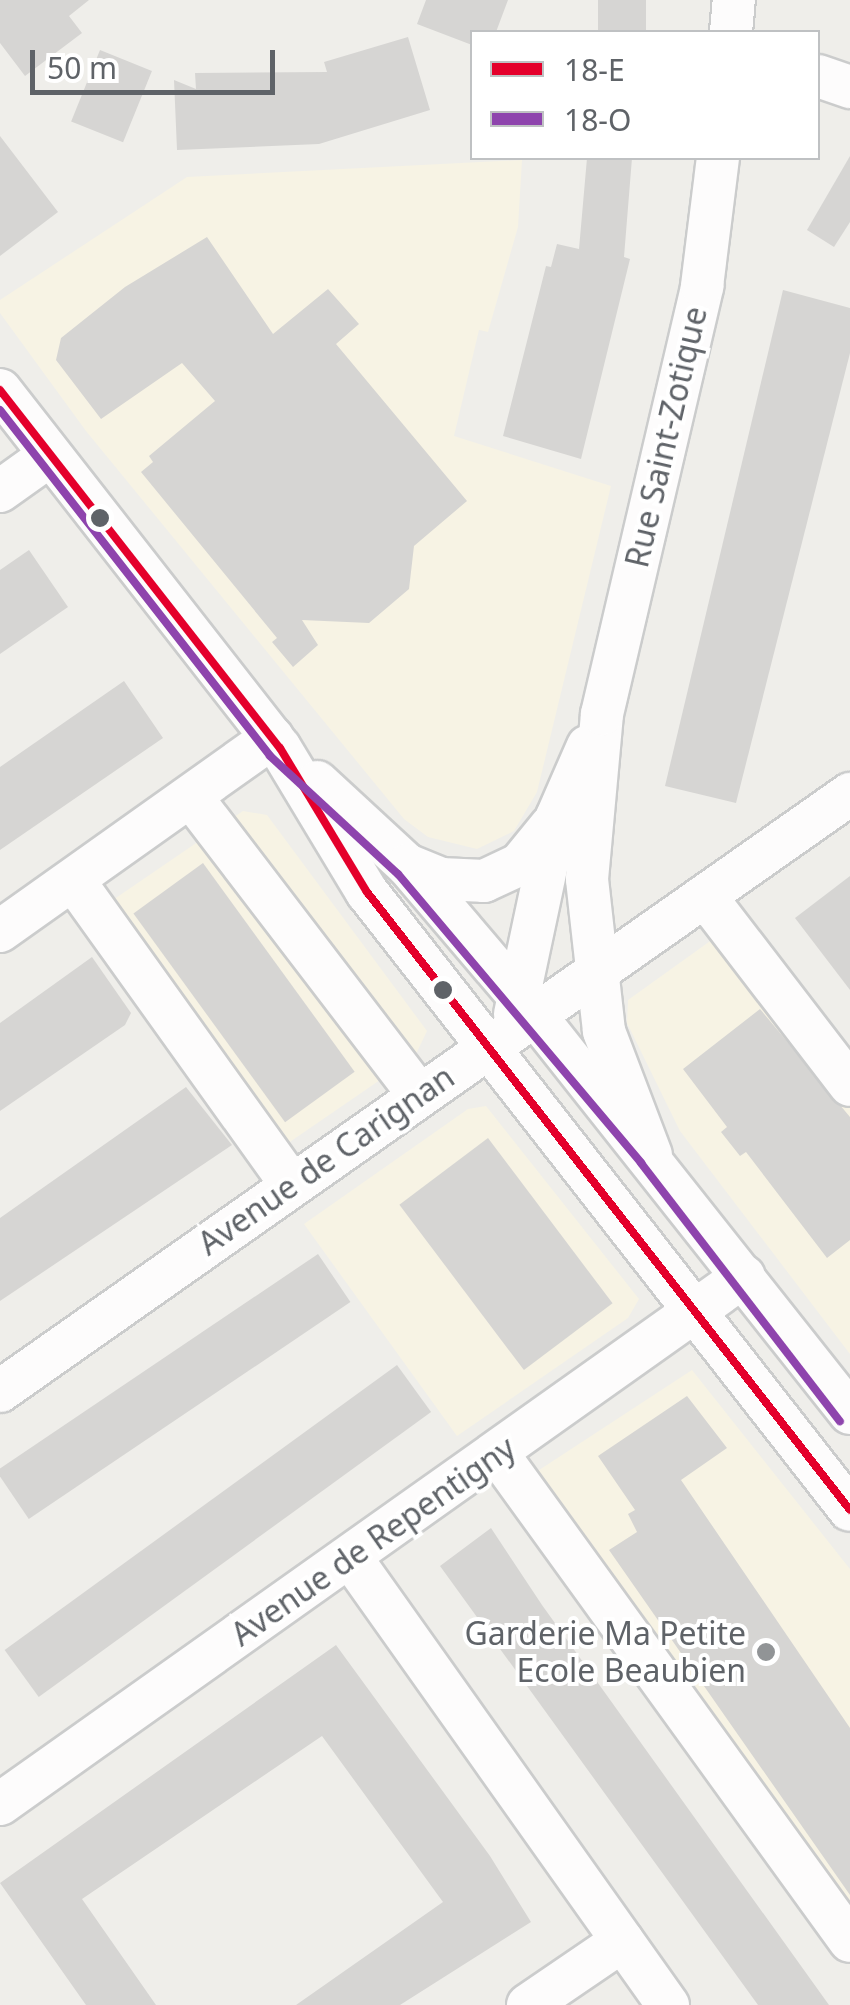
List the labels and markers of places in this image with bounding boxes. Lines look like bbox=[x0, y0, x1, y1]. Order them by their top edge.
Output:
unlabelled marker bbox=[90, 508, 110, 528]
unlabelled marker bbox=[433, 980, 453, 1000]
place label: Garderie Ma Petite Ecole Beaubien bbox=[464, 1615, 746, 1690]
marker: Garderie Ma Petite Ecole Beaubien bbox=[755, 1641, 777, 1663]

